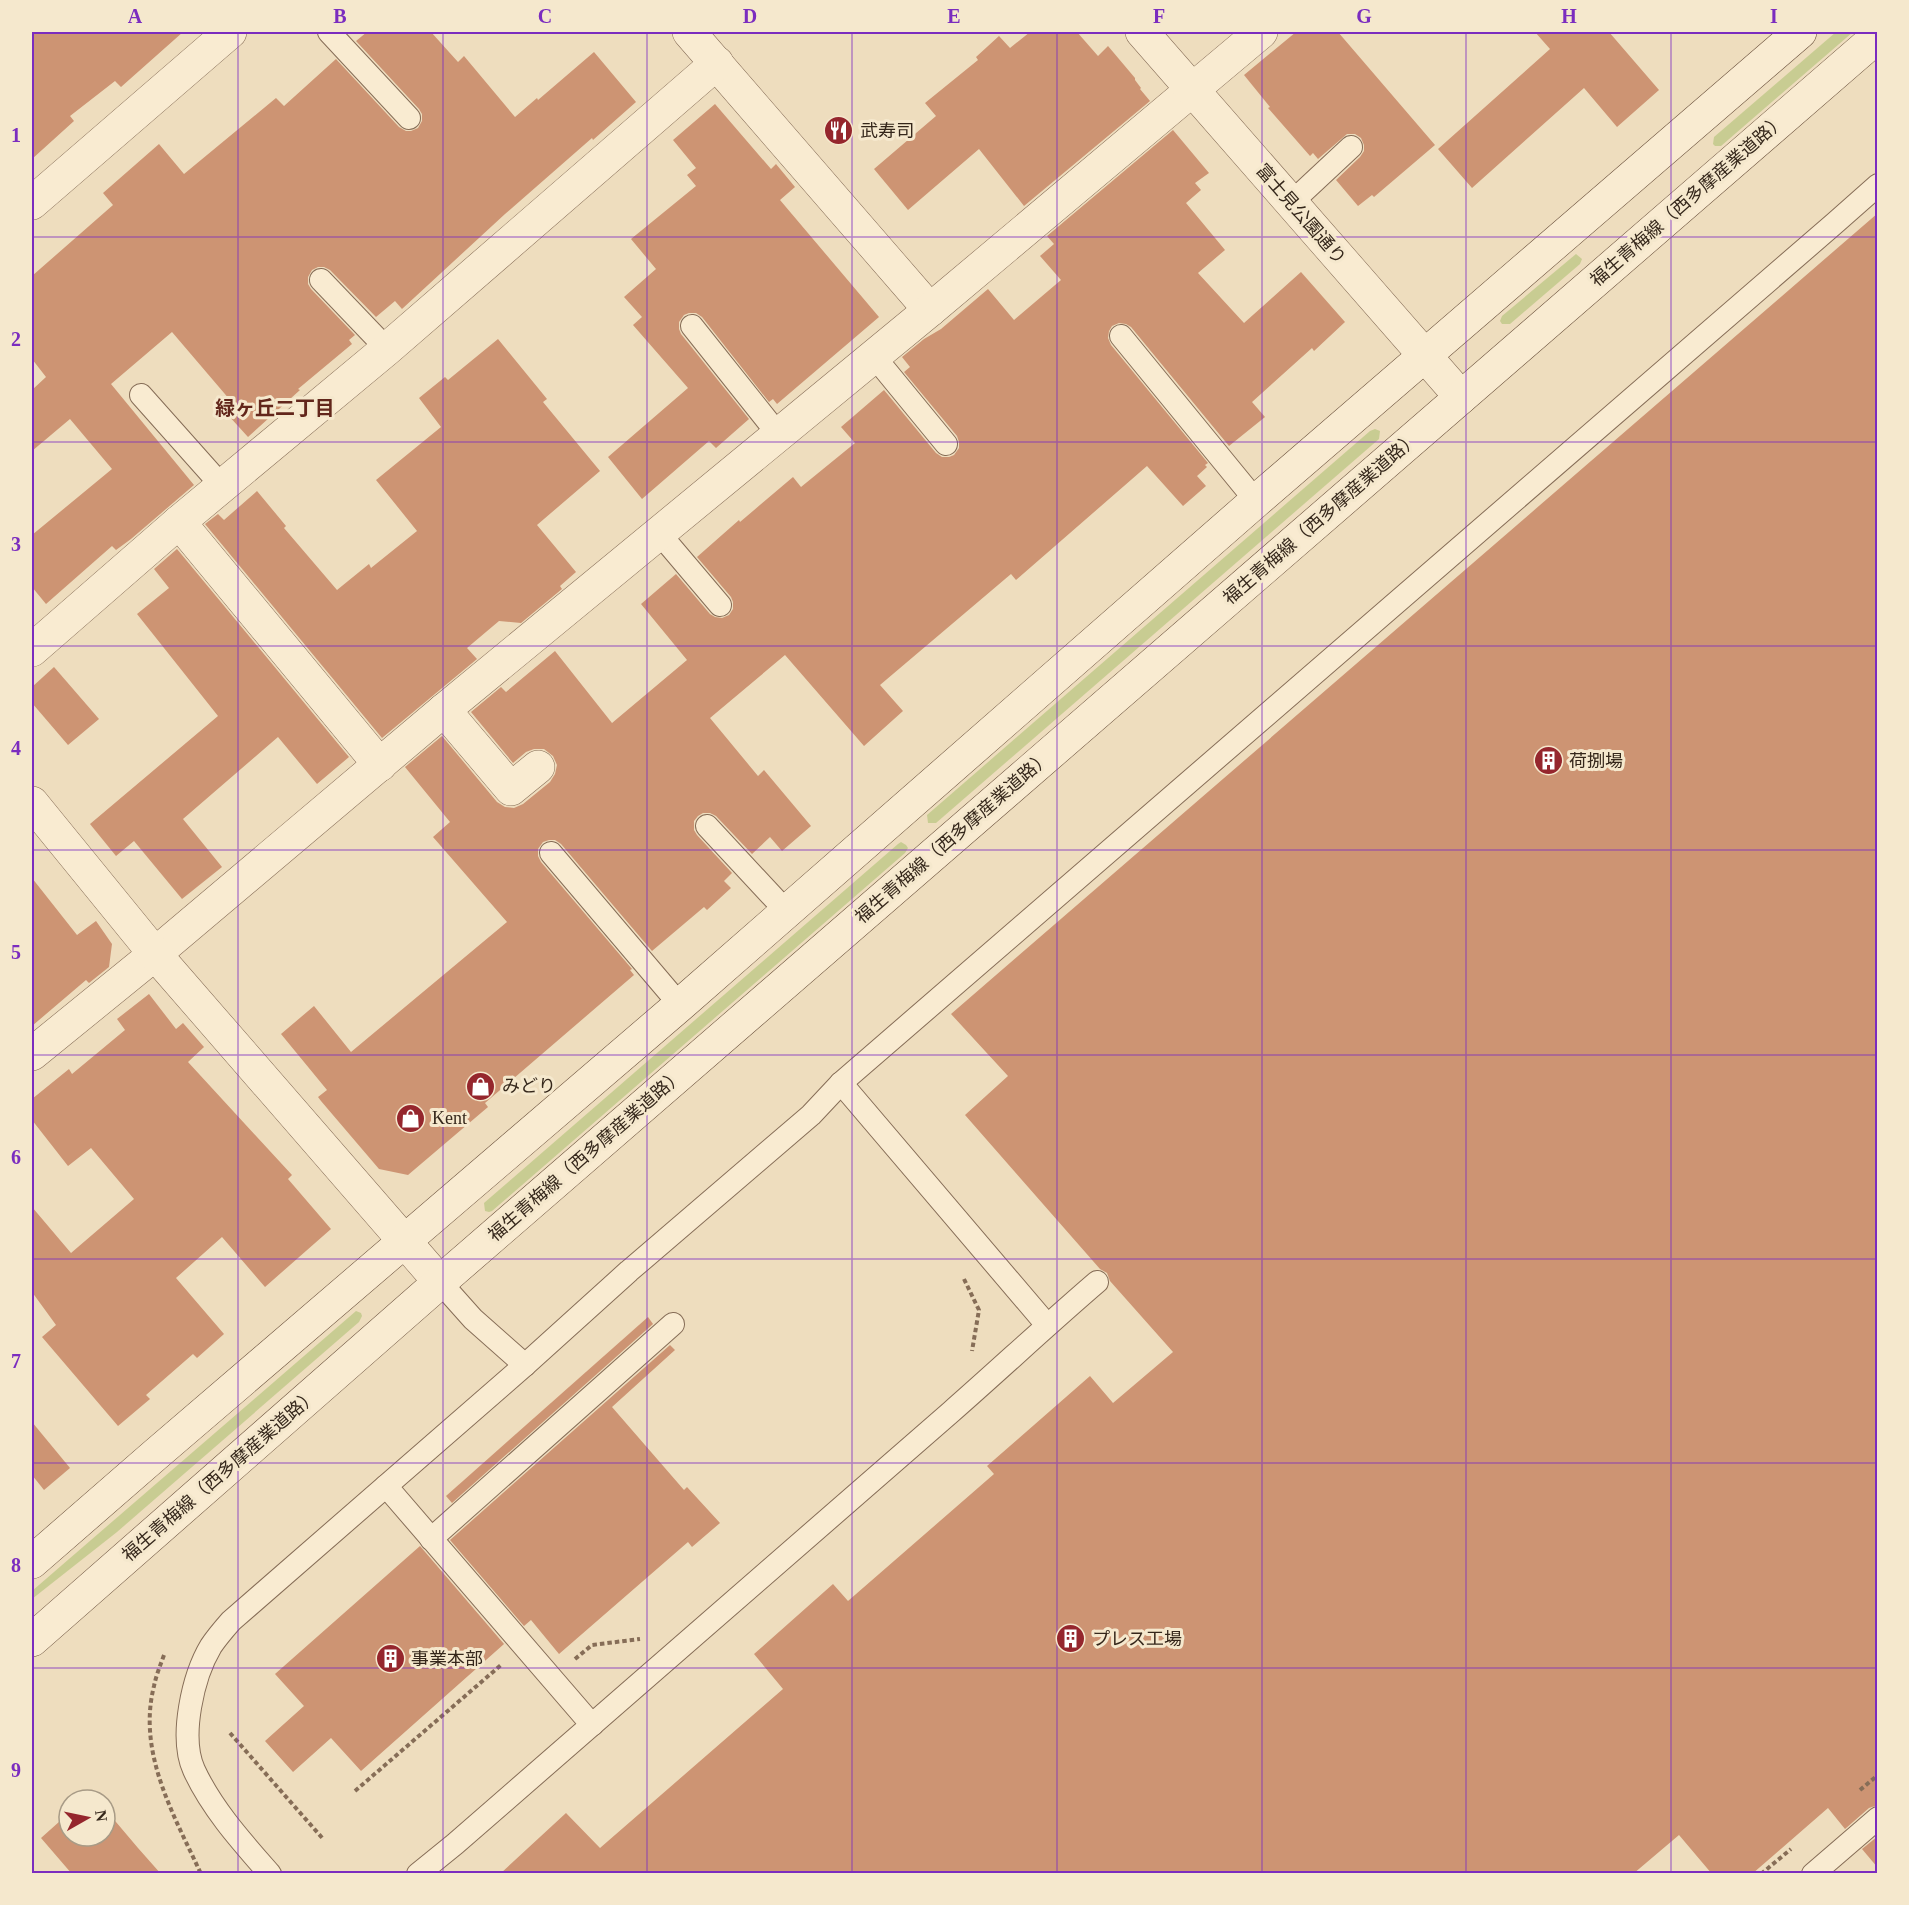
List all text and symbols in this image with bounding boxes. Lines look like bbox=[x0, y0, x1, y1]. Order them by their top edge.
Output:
text: A bbox=[128, 5, 143, 27]
text: B bbox=[333, 5, 347, 27]
text: C bbox=[538, 5, 552, 27]
text: D bbox=[743, 5, 757, 27]
text: E bbox=[947, 5, 961, 27]
text: F bbox=[1153, 5, 1165, 27]
text: G bbox=[1356, 5, 1372, 27]
text: H bbox=[1561, 5, 1577, 27]
text: I bbox=[1770, 5, 1778, 27]
street label: 福生青梅線（西多摩産業道路） bbox=[1586, 110, 1790, 290]
restaurant icon: 武寿司 bbox=[823, 115, 855, 147]
place label: 武寿司 bbox=[860, 121, 914, 141]
text: 1 bbox=[11, 124, 21, 146]
street label: 富士見公園通り bbox=[1252, 160, 1350, 268]
text: 2 bbox=[11, 328, 21, 350]
district label: 緑ヶ丘二丁目 bbox=[215, 397, 335, 419]
street label: 福生青梅線（西多摩産業道路） bbox=[1219, 428, 1423, 608]
text: 3 bbox=[11, 533, 21, 555]
text: 4 bbox=[11, 737, 21, 759]
building icon: 荷捌場 bbox=[1532, 745, 1564, 777]
street label: 福生青梅線（西多摩産業道路） bbox=[851, 747, 1055, 927]
place label: 荷捌場 bbox=[1569, 751, 1623, 771]
text: 5 bbox=[11, 941, 21, 963]
street label: 福生青梅線（西多摩産業道路） bbox=[484, 1065, 688, 1245]
shop icon: みどり bbox=[465, 1070, 497, 1102]
place label: みどり bbox=[502, 1076, 556, 1096]
shop icon: Kent bbox=[395, 1102, 427, 1134]
place label: Kent bbox=[432, 1108, 467, 1128]
text: 6 bbox=[11, 1146, 21, 1168]
text: 7 bbox=[11, 1350, 21, 1372]
street label: 福生青梅線（西多摩産業道路） bbox=[118, 1385, 322, 1565]
text: 8 bbox=[11, 1554, 21, 1576]
building icon: プレス工場 bbox=[1055, 1623, 1087, 1655]
place label: プレス工場 bbox=[1092, 1629, 1182, 1649]
building icon: 事業本部 bbox=[374, 1643, 406, 1675]
place label: 事業本部 bbox=[411, 1649, 483, 1669]
text: 9 bbox=[11, 1759, 21, 1781]
north arrow bbox=[57, 1788, 117, 1848]
text: N bbox=[92, 1809, 111, 1823]

